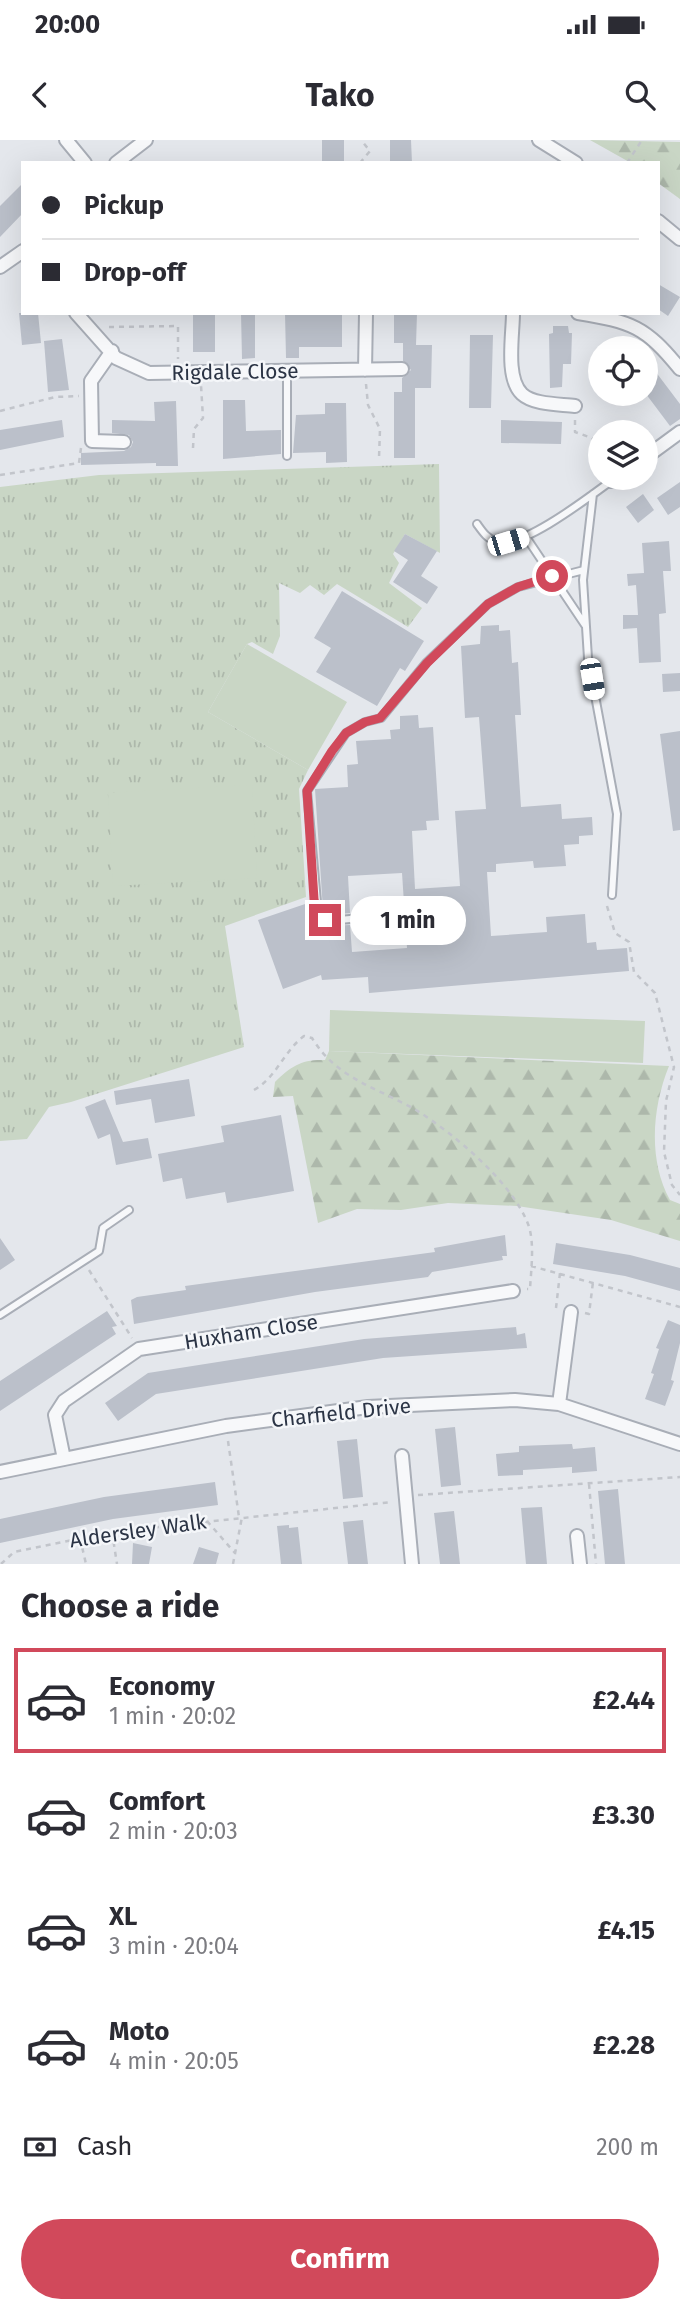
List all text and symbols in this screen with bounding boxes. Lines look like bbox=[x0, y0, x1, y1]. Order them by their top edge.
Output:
text: 20:00 bbox=[35, 9, 100, 40]
icon: back bbox=[21, 76, 59, 114]
text: Tako bbox=[305, 76, 375, 114]
icon: search bbox=[621, 76, 659, 114]
text: Pickup bbox=[84, 190, 164, 221]
text: Drop-off bbox=[84, 257, 186, 288]
map controls bbox=[588, 336, 658, 490]
button: locate bbox=[588, 336, 658, 406]
street label: Rigdale Close bbox=[171, 358, 299, 386]
button: layers bbox=[588, 420, 658, 490]
car bbox=[485, 526, 532, 558]
route start bbox=[536, 560, 568, 592]
car bbox=[579, 657, 606, 701]
callout: 1 min bbox=[350, 896, 465, 944]
route end bbox=[309, 904, 341, 936]
text: 1 min bbox=[380, 906, 436, 934]
street label: Huxham Close bbox=[182, 1309, 320, 1355]
street label: Charfield Drive bbox=[270, 1393, 412, 1433]
street label: Aldersley Walk bbox=[68, 1509, 208, 1553]
text: Choose a ride bbox=[21, 1587, 219, 1625]
icon: car bbox=[25, 1669, 88, 1732]
text: Economy bbox=[109, 1671, 215, 1702]
text: £2.44 bbox=[592, 1685, 655, 1716]
text: 1 min · 20:02 bbox=[109, 1702, 236, 1730]
icon: car bbox=[25, 1784, 88, 1847]
text: Comfort bbox=[109, 1786, 205, 1817]
text: £3.30 bbox=[592, 1800, 655, 1831]
text: 2 min · 20:03 bbox=[109, 1817, 238, 1845]
icon: car bbox=[25, 1899, 88, 1962]
text: XL bbox=[109, 1901, 137, 1932]
text: £4.15 bbox=[597, 1915, 655, 1946]
text: 3 min · 20:04 bbox=[109, 1932, 239, 1960]
icon: car bbox=[25, 2014, 88, 2077]
text: Moto bbox=[109, 2016, 169, 2047]
text: £2.28 bbox=[593, 2030, 655, 2061]
text: 4 min · 20:05 bbox=[109, 2047, 239, 2075]
icon: cash bbox=[21, 2128, 59, 2166]
text: Cash bbox=[77, 2131, 133, 2162]
text: 200 m bbox=[596, 2133, 659, 2161]
button: Confirm bbox=[21, 2219, 659, 2299]

